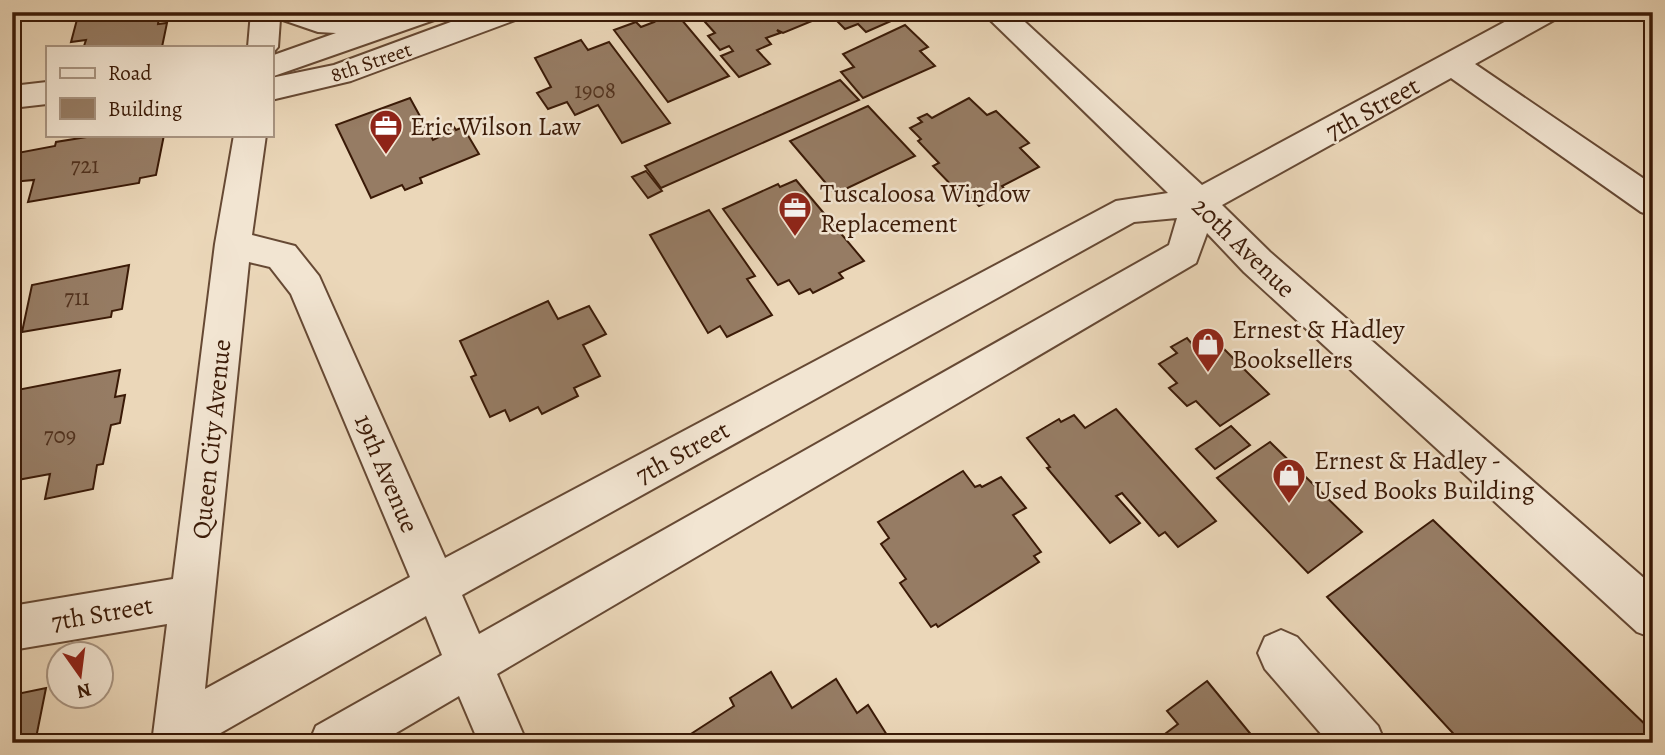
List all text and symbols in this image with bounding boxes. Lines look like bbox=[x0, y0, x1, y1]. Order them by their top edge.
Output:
street label: 8th Street bbox=[327, 35, 415, 89]
legend bbox=[46, 46, 273, 136]
text: Road bbox=[108, 59, 152, 87]
street label: 7th Street bbox=[1319, 68, 1426, 149]
house number: 1908 bbox=[574, 75, 616, 106]
text: Building bbox=[108, 95, 183, 123]
office icon: Eric Wilson Law bbox=[367, 107, 405, 156]
place label: Eric Wilson Law bbox=[410, 109, 582, 144]
house number: 721 bbox=[71, 150, 99, 181]
place label: Tuscaloosa Window Replacement bbox=[820, 176, 1031, 241]
office icon: Tuscaloosa Window Replacement bbox=[776, 189, 814, 238]
street label: 20th Avenue bbox=[1184, 189, 1303, 306]
house number: 711 bbox=[64, 282, 90, 313]
place label: Ernest & Hadley Booksellers bbox=[1232, 312, 1405, 377]
shop icon: Ernest & Hadley Booksellers bbox=[1189, 325, 1227, 374]
street label: Queen City Avenue bbox=[184, 337, 239, 541]
street label: 19th Avenue bbox=[346, 408, 427, 538]
street label: 7th Street bbox=[629, 412, 736, 493]
house number: 709 bbox=[44, 420, 76, 451]
place label: Ernest & Hadley - Used Books Building bbox=[1314, 443, 1534, 508]
shop icon: Ernest & Hadley - Used Books Building bbox=[1270, 456, 1308, 505]
street label: 7th Street bbox=[49, 587, 156, 640]
north arrow bbox=[46, 640, 116, 710]
text: N bbox=[74, 676, 94, 705]

